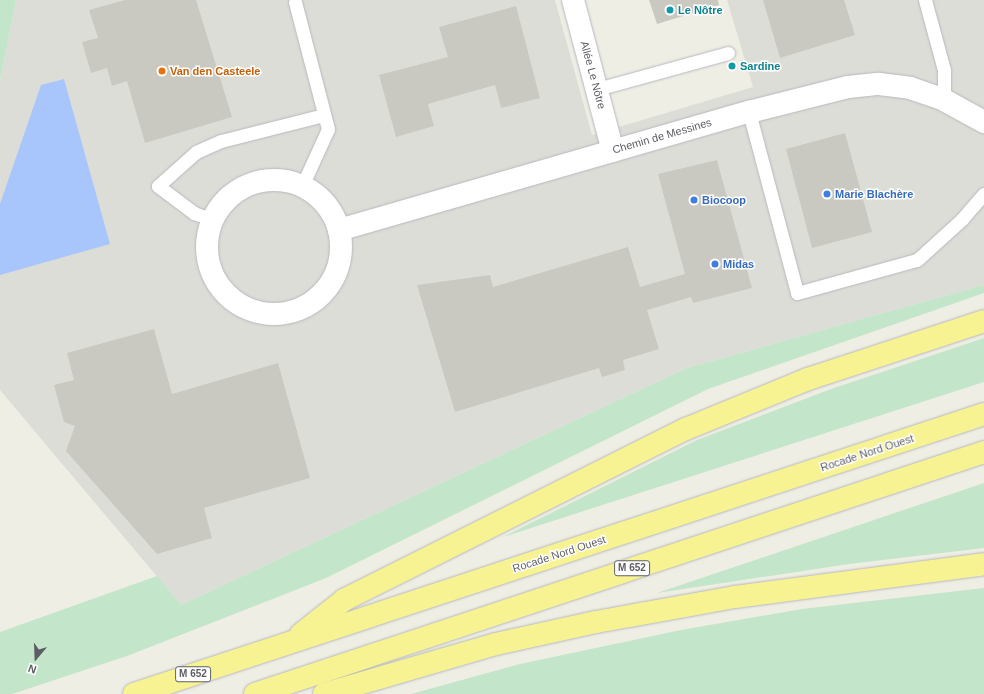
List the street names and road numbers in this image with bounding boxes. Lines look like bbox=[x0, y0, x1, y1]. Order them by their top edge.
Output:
street label: Allée Le Nôtre bbox=[578, 40, 608, 110]
street label: Chemin de Messines bbox=[611, 116, 713, 156]
street label: Rocade Nord Ouest bbox=[819, 432, 915, 474]
street label: Rocade Nord Ouest bbox=[511, 533, 607, 575]
road number: M 652 bbox=[614, 560, 650, 576]
road number: M 652 bbox=[175, 666, 211, 682]

